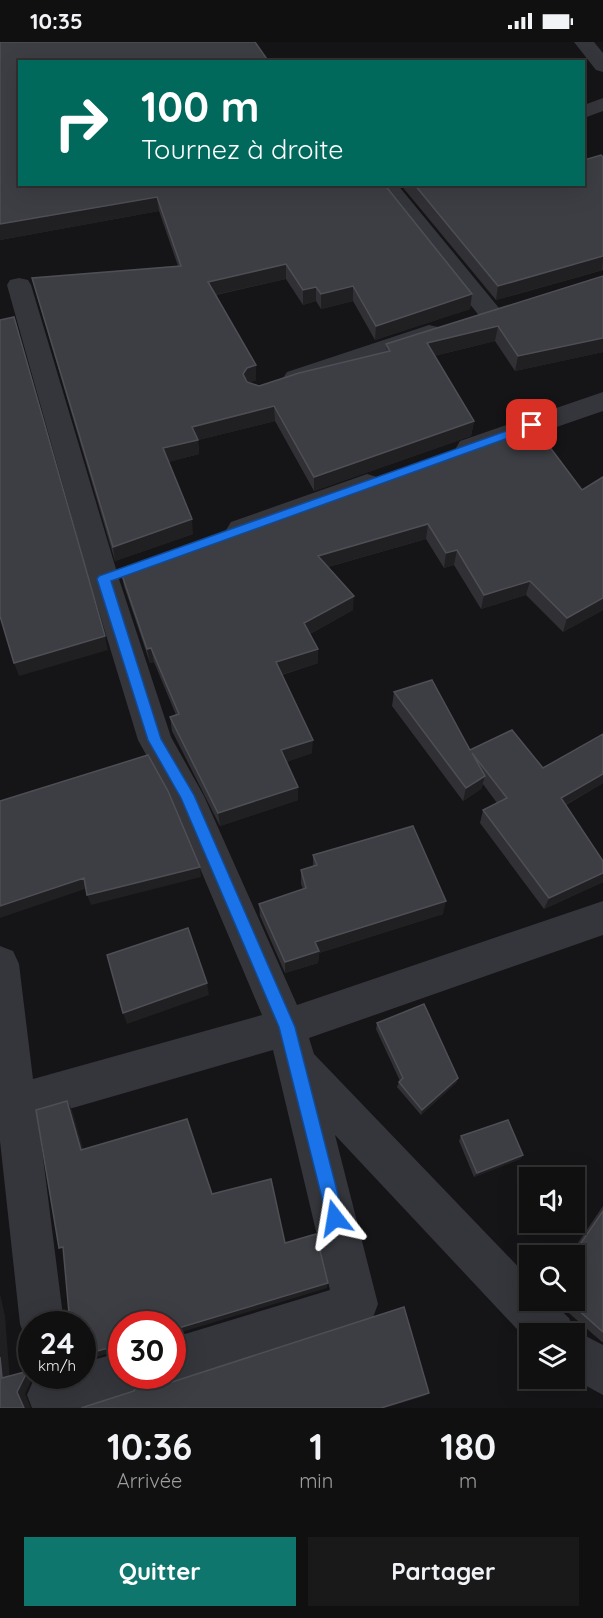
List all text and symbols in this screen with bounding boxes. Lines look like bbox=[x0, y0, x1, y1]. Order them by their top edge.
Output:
text: 10:35 bbox=[30, 7, 83, 35]
text: 100 m bbox=[141, 80, 259, 133]
icon: right bbox=[42, 84, 120, 162]
text: Tournez à droite bbox=[141, 132, 344, 166]
pin bbox=[506, 399, 557, 450]
icon: arrive bbox=[515, 408, 548, 441]
map controls bbox=[519, 1167, 585, 1389]
button: sound bbox=[519, 1167, 585, 1233]
position arrow bbox=[303, 1186, 367, 1250]
button: search bbox=[519, 1245, 585, 1311]
speed limit sign: 30 bbox=[108, 1311, 186, 1389]
button: layers bbox=[519, 1323, 585, 1389]
text: 24 bbox=[40, 1324, 74, 1362]
text: km/h bbox=[38, 1356, 76, 1375]
text: 10:36 bbox=[107, 1424, 192, 1469]
text: 1 bbox=[309, 1424, 323, 1469]
text: 180 bbox=[440, 1424, 496, 1469]
text: Arrivée bbox=[117, 1468, 182, 1493]
text: min bbox=[299, 1468, 333, 1493]
text: m bbox=[459, 1468, 477, 1493]
button: Quitter bbox=[24, 1537, 296, 1606]
button: Partager bbox=[308, 1537, 579, 1606]

